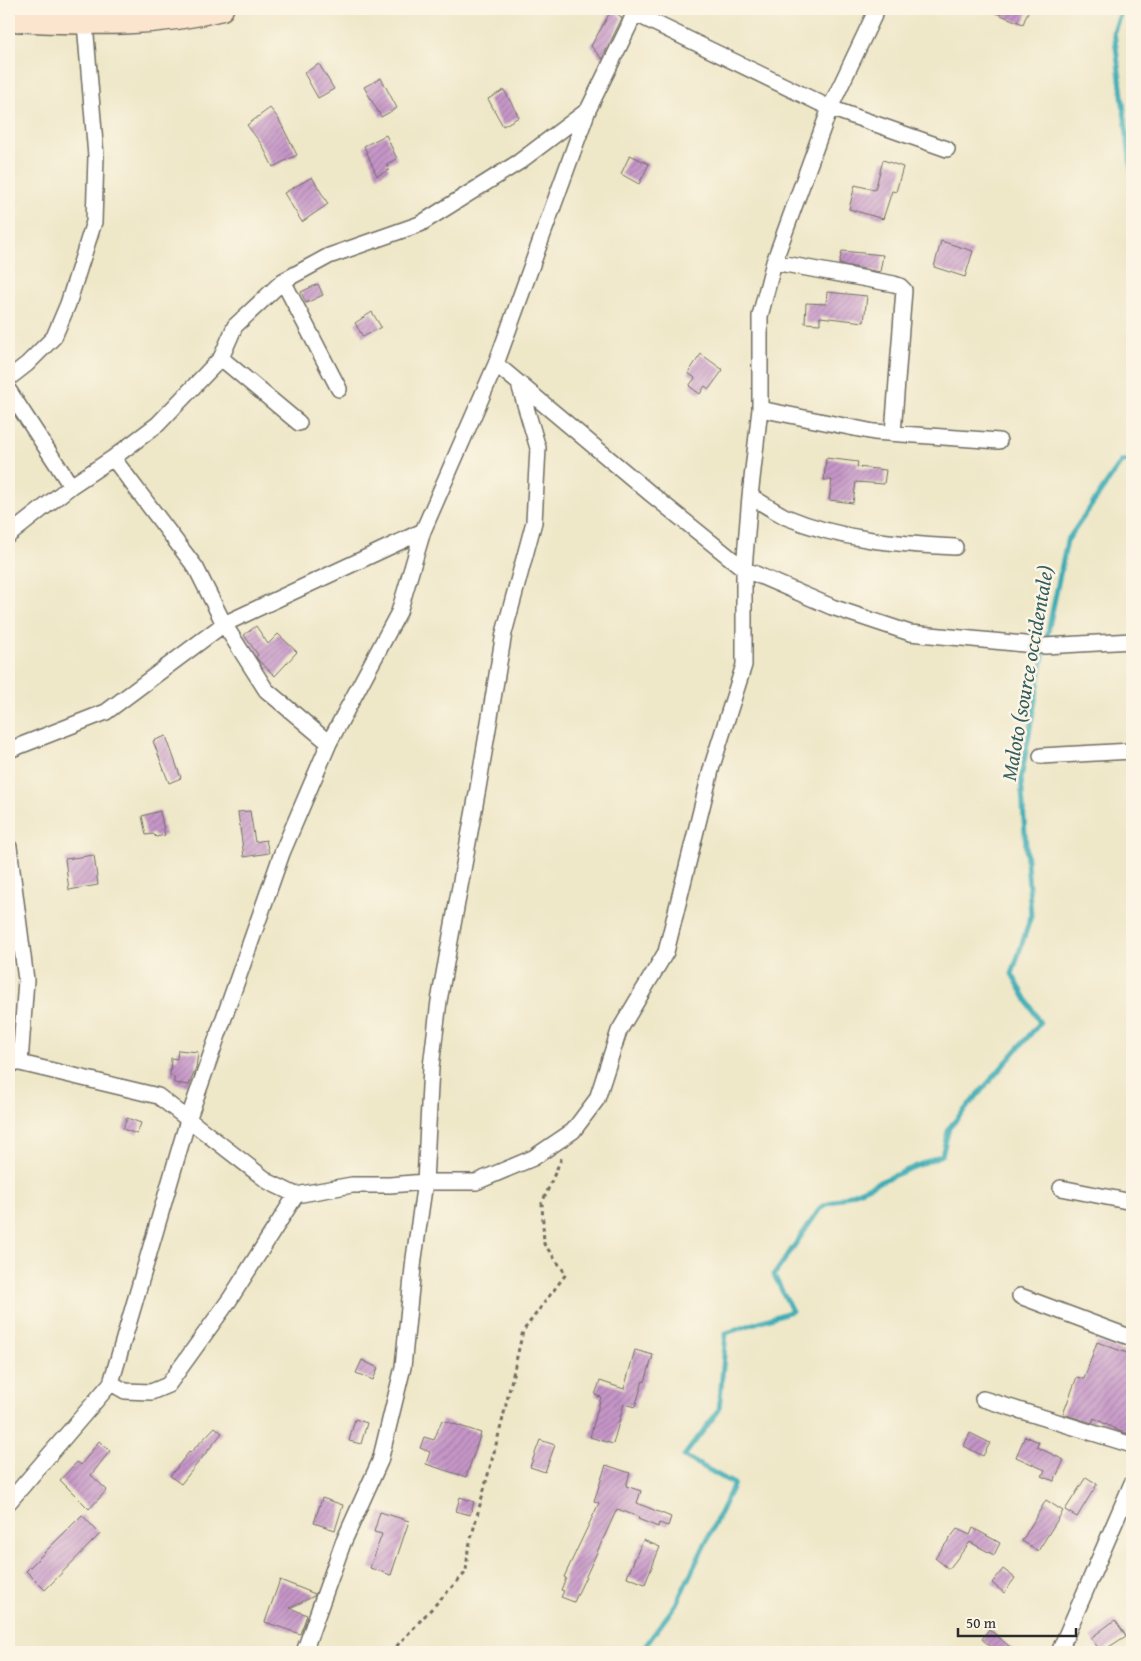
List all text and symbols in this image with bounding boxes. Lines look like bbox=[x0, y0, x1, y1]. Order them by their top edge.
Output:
water label: Maloto (source occidentale) bbox=[993, 563, 1061, 783]
scale bar bbox=[958, 1606, 1076, 1638]
text: 50 m bbox=[966, 1612, 997, 1633]

